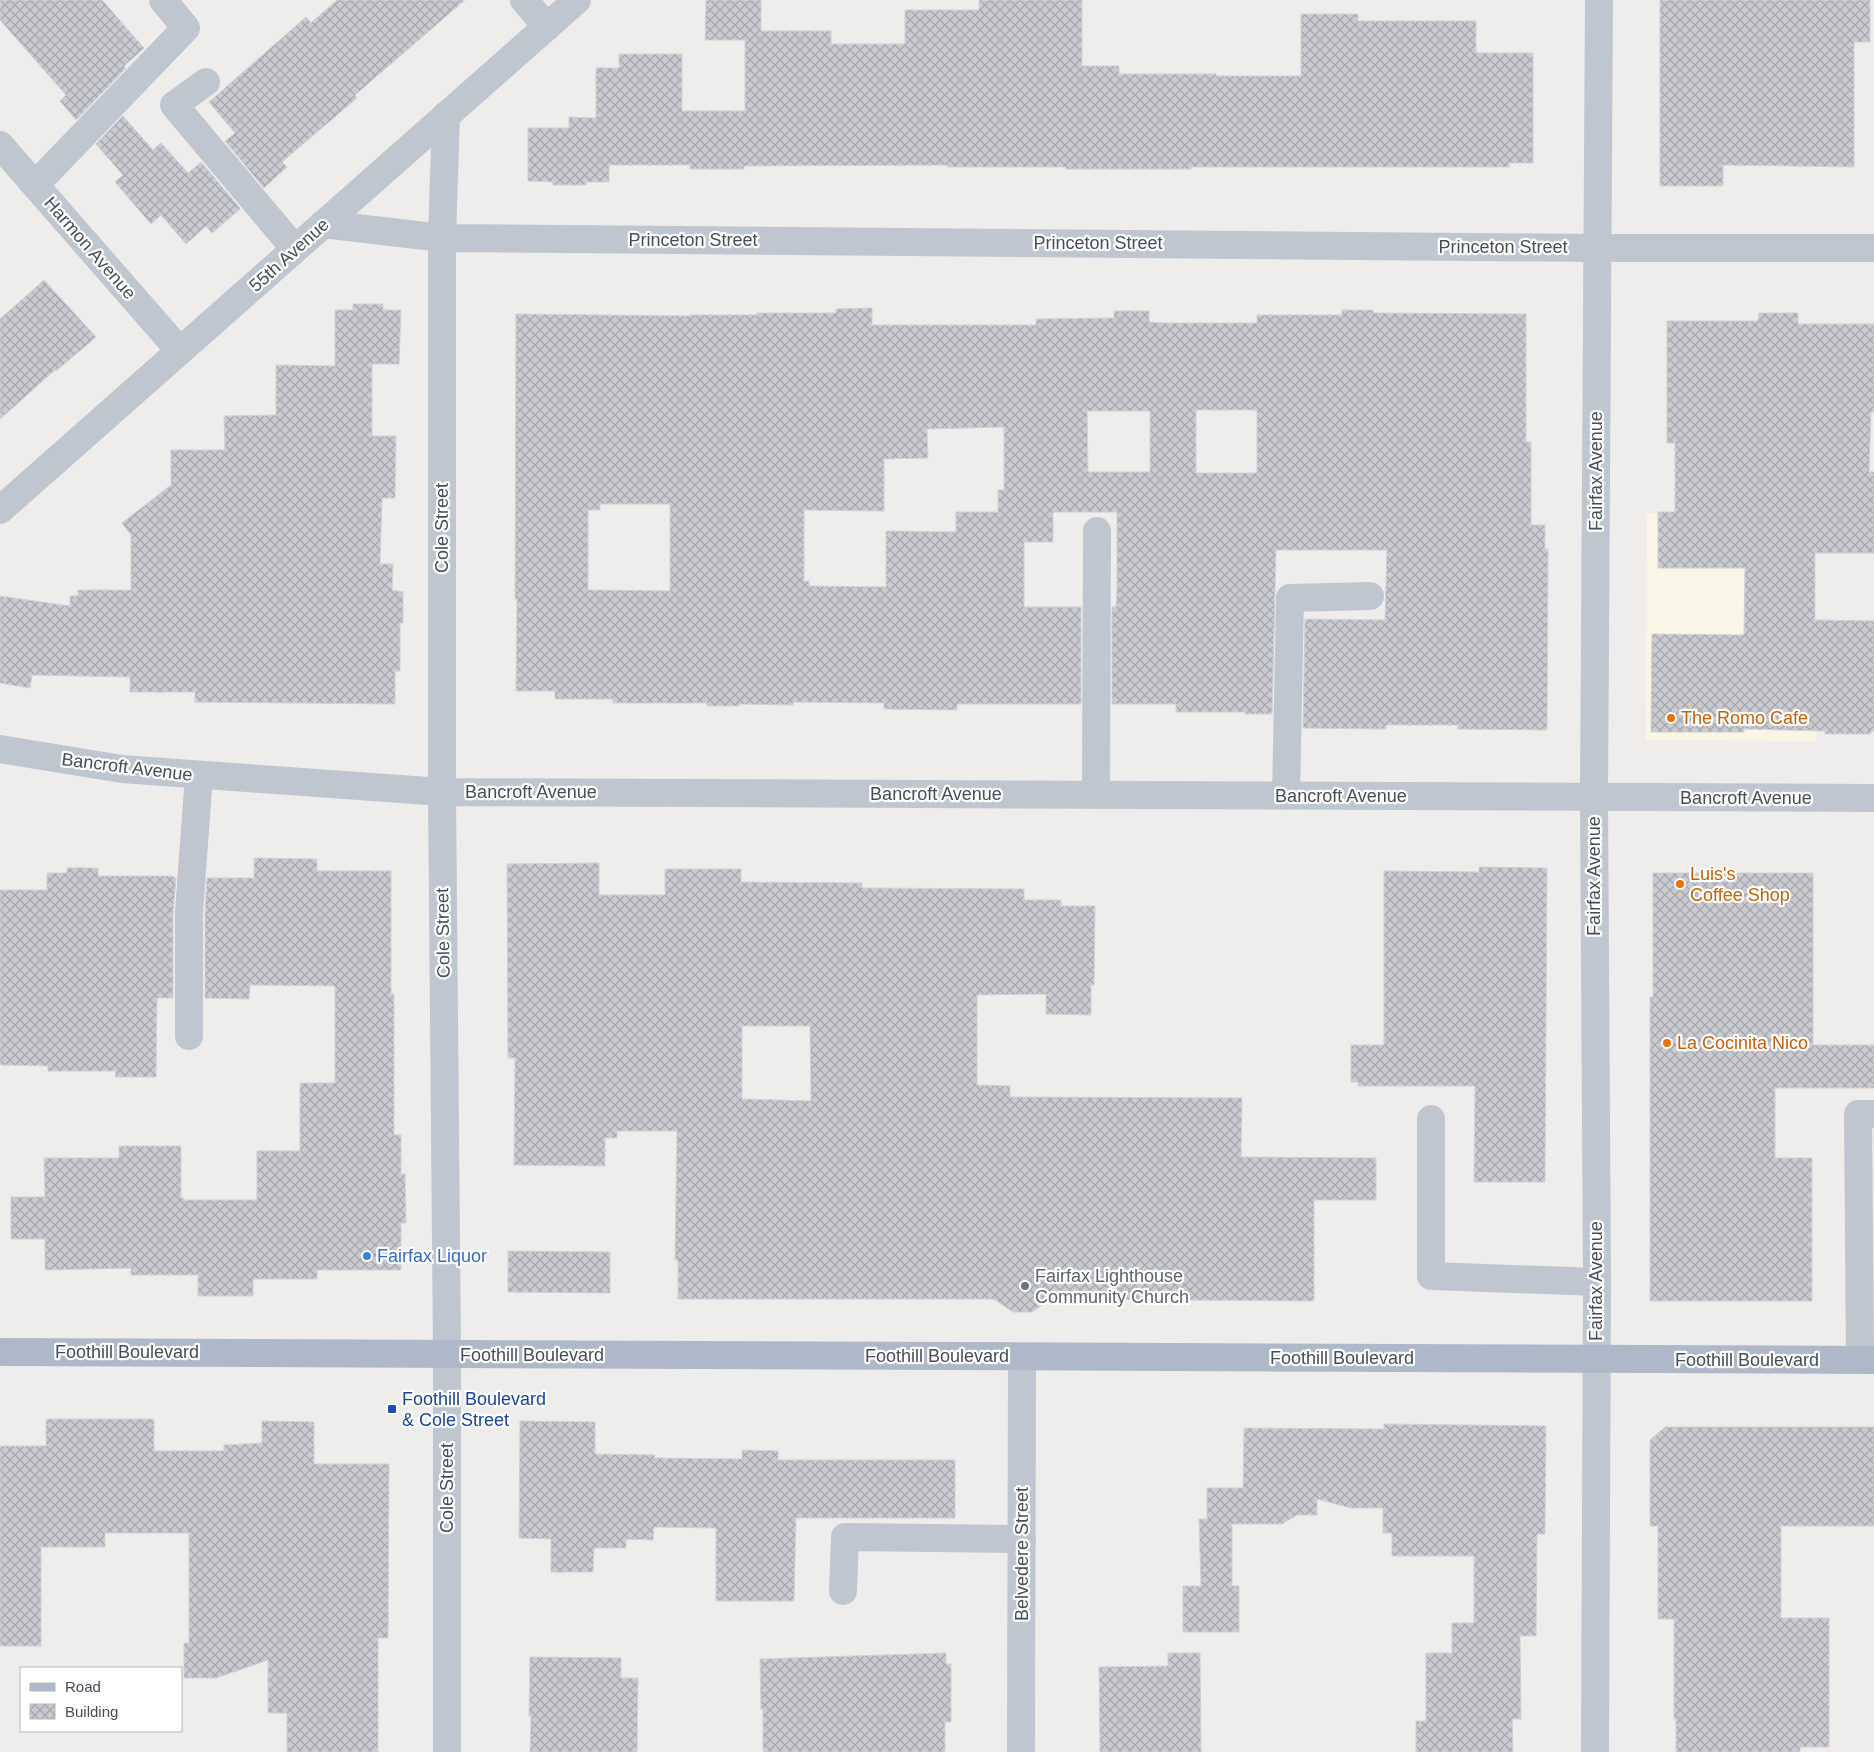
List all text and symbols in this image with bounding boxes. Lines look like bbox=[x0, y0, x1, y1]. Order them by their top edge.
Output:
street label: Harmon Avenue bbox=[40, 193, 140, 303]
street label: 55th Avenue bbox=[245, 214, 333, 296]
street label: Princeton Street bbox=[628, 230, 758, 250]
street label: Princeton Street bbox=[1033, 233, 1163, 253]
street label: Princeton Street bbox=[1438, 237, 1568, 257]
street label: Fairfax Avenue bbox=[1586, 411, 1606, 531]
street label: Cole Street bbox=[432, 483, 452, 573]
place label: The Romo Cafe bbox=[1681, 708, 1808, 728]
marker: The Romo Cafe bbox=[1665, 712, 1677, 724]
street label: Bancroft Avenue bbox=[60, 749, 194, 785]
street label: Bancroft Avenue bbox=[465, 782, 597, 802]
street label: Bancroft Avenue bbox=[870, 784, 1002, 804]
street label: Bancroft Avenue bbox=[1275, 786, 1407, 806]
street label: Bancroft Avenue bbox=[1680, 788, 1812, 808]
street label: Fairfax Avenue bbox=[1584, 816, 1604, 936]
place label: Luis's Coffee Shop bbox=[1690, 864, 1790, 905]
marker: Luis's Coffee Shop bbox=[1674, 878, 1686, 890]
street label: Cole Street bbox=[432, 888, 454, 978]
place label: La Cocinita Nico bbox=[1677, 1033, 1808, 1053]
marker: La Cocinita Nico bbox=[1661, 1037, 1673, 1049]
street label: Fairfax Avenue bbox=[1586, 1221, 1606, 1341]
place label: Fairfax Liquor bbox=[377, 1246, 487, 1266]
marker: Fairfax Liquor bbox=[361, 1250, 373, 1262]
place label: Fairfax Lighthouse Community Church bbox=[1035, 1266, 1189, 1307]
marker: Fairfax Lighthouse Community Church bbox=[1019, 1280, 1031, 1292]
street label: Foothill Boulevard bbox=[55, 1342, 199, 1362]
street label: Foothill Boulevard bbox=[460, 1345, 604, 1365]
street label: Foothill Boulevard bbox=[865, 1346, 1009, 1366]
street label: Foothill Boulevard bbox=[1270, 1348, 1414, 1368]
street label: Foothill Boulevard bbox=[1675, 1350, 1819, 1370]
place label: Foothill Boulevard & Cole Street bbox=[402, 1389, 546, 1430]
marker: Foothill Boulevard & Cole Street bbox=[386, 1403, 398, 1415]
street label: Cole Street bbox=[437, 1443, 457, 1533]
street label: Belvedere Street bbox=[1012, 1487, 1032, 1621]
legend bbox=[20, 1667, 182, 1732]
text: Road bbox=[65, 1678, 101, 1695]
text: Building bbox=[65, 1703, 118, 1720]

